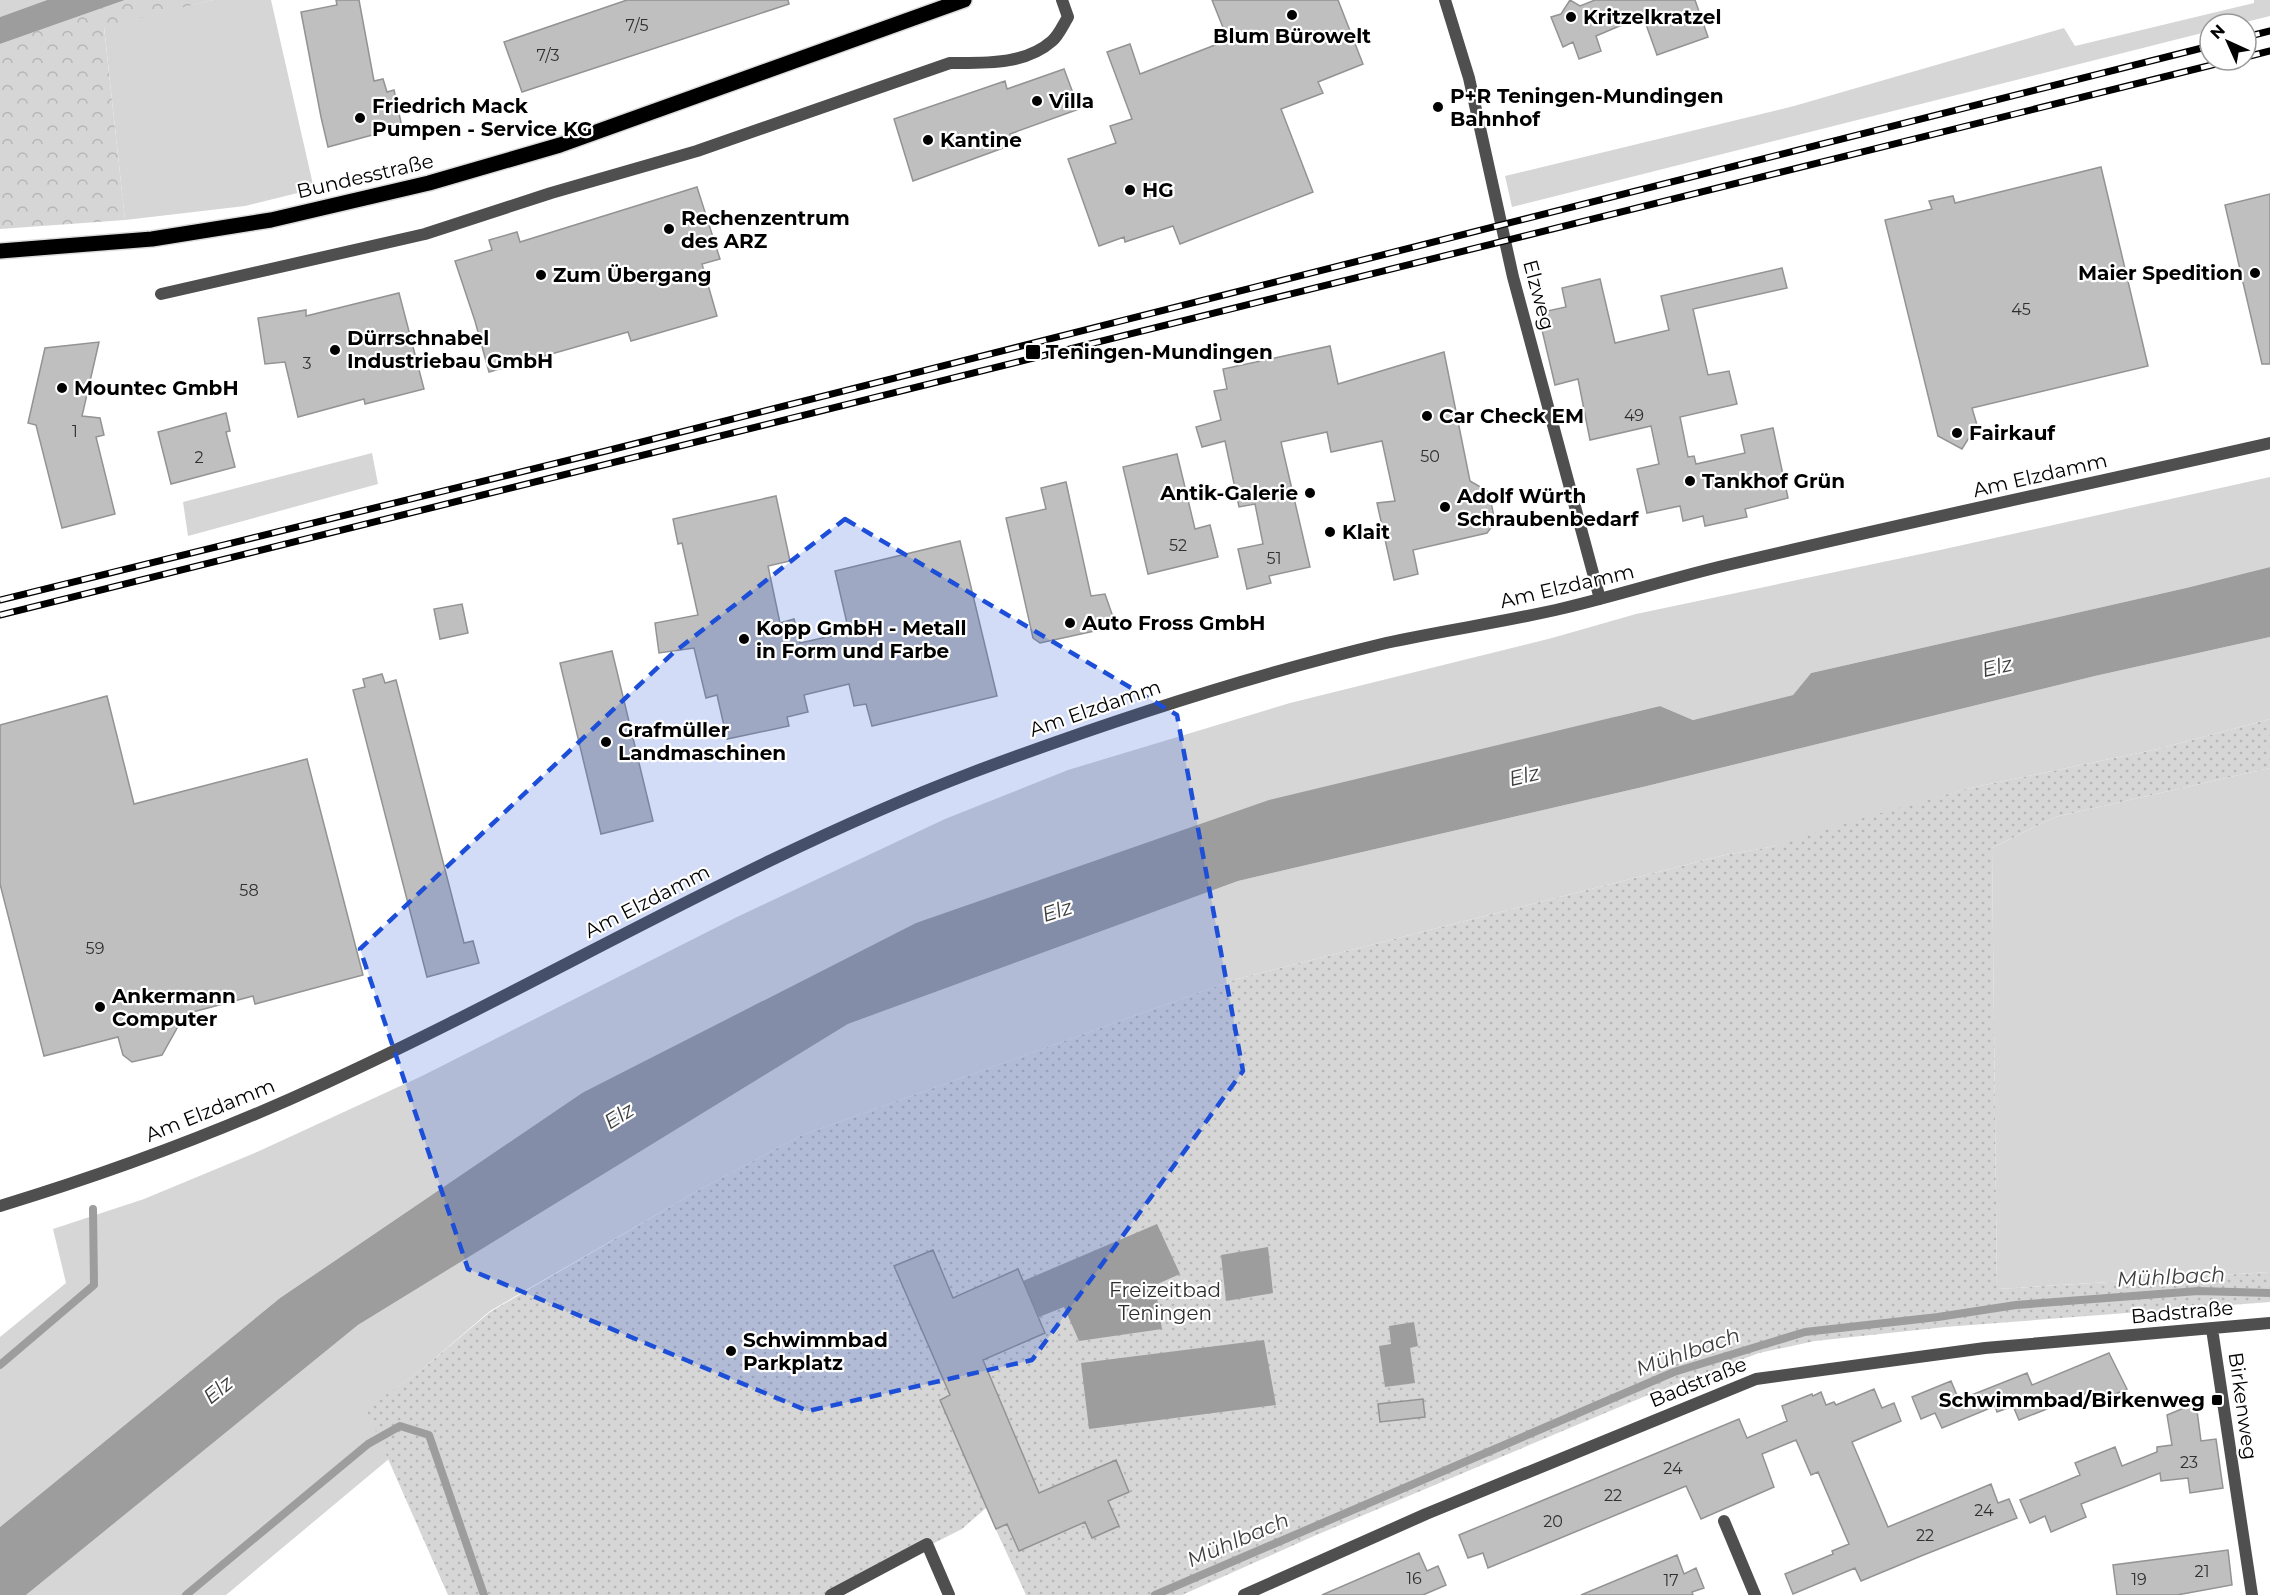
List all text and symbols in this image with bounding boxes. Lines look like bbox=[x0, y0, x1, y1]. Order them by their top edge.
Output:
place label: Kritzelkratzel bbox=[1583, 5, 1722, 29]
marker: Blum Bürowelt bbox=[1285, 8, 1299, 22]
marker: Kritzelkratzel bbox=[1564, 10, 1578, 24]
north arrow bbox=[2198, 12, 2258, 72]
house number: 7/5 bbox=[625, 16, 649, 35]
text: N bbox=[2206, 20, 2229, 43]
place label: Blum Bürowelt bbox=[1213, 24, 1371, 48]
house number: 7/3 bbox=[536, 46, 560, 65]
place label: P+R Teningen-Mundingen Bahnhof bbox=[1450, 84, 1724, 131]
place label: Villa bbox=[1048, 89, 1094, 113]
place label: Friedrich Mack Pumpen - Service KG bbox=[372, 94, 592, 141]
marker: Villa bbox=[1030, 94, 1044, 108]
marker: P+R Teningen-Mundingen Bahnhof bbox=[1431, 100, 1445, 114]
marker: Friedrich Mack Pumpen - Service KG bbox=[353, 111, 367, 125]
place label: Kantine bbox=[940, 128, 1022, 152]
marker: Kantine bbox=[921, 133, 935, 147]
street label: Bundesstraße bbox=[294, 149, 436, 203]
place label: HG bbox=[1142, 178, 1174, 202]
marker: HG bbox=[1123, 183, 1137, 197]
place label: Rechenzentrum des ARZ bbox=[681, 206, 850, 253]
marker: Rechenzentrum des ARZ bbox=[662, 222, 676, 236]
street label: Elzweg bbox=[1518, 257, 1560, 333]
place label: Maier Spedition bbox=[2078, 261, 2243, 285]
place label: Zum Übergang bbox=[553, 263, 712, 287]
marker: Maier Spedition bbox=[2248, 266, 2262, 280]
marker: Zum Übergang bbox=[534, 268, 548, 282]
house number: 45 bbox=[2011, 300, 2031, 319]
place label: Dürrschnabel Industriebau GmbH bbox=[347, 326, 553, 373]
place label: Teningen-Mundingen bbox=[1046, 340, 1273, 364]
marker: Dürrschnabel Industriebau GmbH bbox=[328, 343, 342, 357]
marker: Teningen-Mundingen bbox=[1024, 343, 1042, 361]
house number: 3 bbox=[302, 354, 312, 373]
place label: Mountec GmbH bbox=[74, 376, 239, 400]
marker: Mountec GmbH bbox=[55, 381, 69, 395]
place label: Car Check EM bbox=[1439, 404, 1584, 428]
house number: 49 bbox=[1624, 406, 1644, 425]
marker: Car Check EM bbox=[1420, 409, 1434, 423]
place label: Fairkauf bbox=[1969, 421, 2056, 445]
house number: 1 bbox=[72, 422, 78, 441]
marker: Fairkauf bbox=[1950, 426, 1964, 440]
house number: 50 bbox=[1420, 447, 1440, 466]
house number: 2 bbox=[194, 448, 204, 467]
street label: Am Elzdamm bbox=[1970, 448, 2110, 502]
place label: Tankhof Grün bbox=[1702, 469, 1845, 493]
marker: Tankhof Grün bbox=[1683, 474, 1697, 488]
place label: Antik-Galerie bbox=[1159, 481, 1298, 505]
place label: Adolf Würth Schraubenbedarf bbox=[1456, 484, 1640, 531]
marker: Antik-Galerie bbox=[1303, 486, 1317, 500]
marker: Adolf Würth Schraubenbedarf bbox=[1438, 500, 1452, 514]
place label: Klait bbox=[1342, 520, 1390, 544]
marker: Klait bbox=[1323, 525, 1337, 539]
house number: 52 bbox=[1169, 536, 1187, 555]
house number: 51 bbox=[1267, 549, 1281, 568]
street label: Am Elzdamm bbox=[1497, 559, 1637, 613]
place label: Auto Fross GmbH bbox=[1081, 611, 1265, 635]
place label: Kopp GmbH - Metall in Form und Farbe bbox=[756, 616, 967, 663]
marker: Auto Fross GmbH bbox=[1063, 616, 1077, 630]
marker: Kopp GmbH - Metall in Form und Farbe bbox=[737, 632, 751, 646]
water label: Elz bbox=[1979, 651, 2015, 682]
street label: Am Elzdamm bbox=[1026, 674, 1164, 742]
place label: Grafmüller Landmaschinen bbox=[618, 718, 786, 765]
marker: Grafmüller Landmaschinen bbox=[599, 735, 613, 749]
water label: Elz bbox=[1506, 760, 1542, 791]
street label: Am Elzdamm bbox=[580, 859, 714, 943]
house number: 58 bbox=[239, 881, 259, 900]
water label: Elz bbox=[1039, 894, 1075, 927]
house number: 59 bbox=[86, 939, 104, 958]
place label: Ankermann Computer bbox=[111, 984, 236, 1031]
marker: Ankermann Computer bbox=[93, 1000, 107, 1014]
street label: Am Elzdamm bbox=[142, 1073, 278, 1147]
water label: Elz bbox=[599, 1097, 638, 1134]
water label: Mühlbach bbox=[2116, 1261, 2226, 1292]
park label: Freizeitbad Teningen bbox=[1109, 1278, 1221, 1325]
street label: Badstraße bbox=[2130, 1296, 2234, 1328]
water label: Mühlbach bbox=[1633, 1322, 1743, 1381]
place label: Schwimmbad Parkplatz bbox=[743, 1328, 888, 1375]
marker: Schwimmbad Parkplatz bbox=[724, 1344, 738, 1358]
street label: Birkenweg bbox=[2224, 1351, 2262, 1461]
street label: Badstraße bbox=[1646, 1352, 1750, 1412]
water label: Elz bbox=[198, 1370, 238, 1409]
place label: Schwimmbad/Birkenweg bbox=[1939, 1388, 2205, 1412]
marker: Schwimmbad/Birkenweg bbox=[2210, 1393, 2224, 1407]
house number: 23 bbox=[2180, 1453, 2198, 1472]
house number: 24 bbox=[1663, 1459, 1683, 1478]
house number: 22 bbox=[1604, 1486, 1622, 1505]
house number: 24 bbox=[1974, 1501, 1994, 1520]
water label: Mühlbach bbox=[1183, 1507, 1293, 1572]
house number: 20 bbox=[1543, 1512, 1563, 1531]
house number: 22 bbox=[1916, 1526, 1934, 1545]
house number: 21 bbox=[2195, 1562, 2209, 1581]
house number: 16 bbox=[1406, 1569, 1422, 1588]
house number: 19 bbox=[2131, 1570, 2147, 1589]
house number: 17 bbox=[1663, 1571, 1679, 1590]

